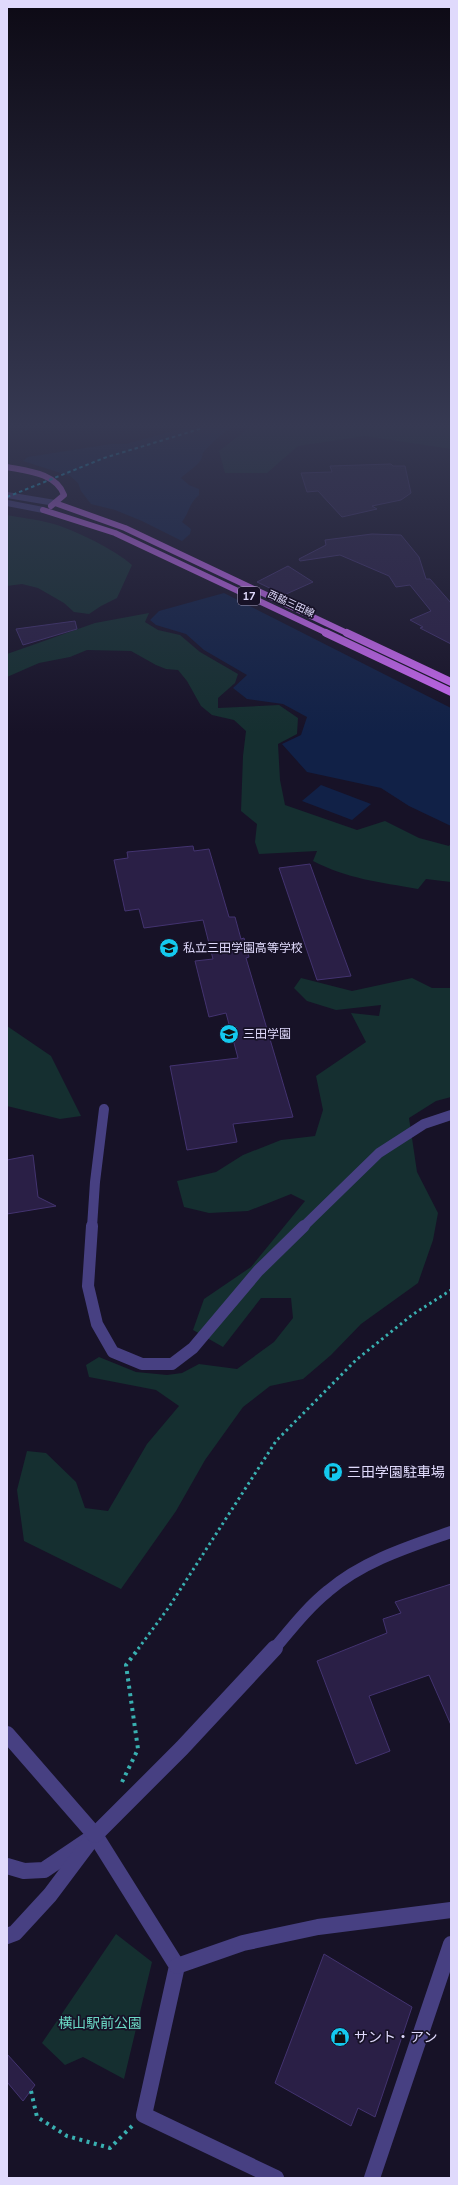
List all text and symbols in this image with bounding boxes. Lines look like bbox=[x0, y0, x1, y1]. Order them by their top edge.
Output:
road number: 17 bbox=[238, 587, 260, 605]
street label: 西脇三田線 bbox=[265, 587, 317, 621]
school or university icon: 私立三田学園高等学校 bbox=[158, 937, 180, 959]
place label: 私立三田学園高等学校 bbox=[183, 940, 303, 956]
school or university icon: 三田学園 bbox=[218, 1023, 240, 1045]
place label: 三田学園 bbox=[243, 1026, 291, 1042]
parking icon: 三田学園駐車場 bbox=[322, 1461, 344, 1483]
place label: 三田学園駐車場 bbox=[347, 1463, 445, 1482]
park label: 横山駅前公園 bbox=[58, 2014, 142, 2033]
shop icon: サント・アン bbox=[329, 2026, 351, 2048]
place label: サント・アン bbox=[354, 2028, 437, 2047]

